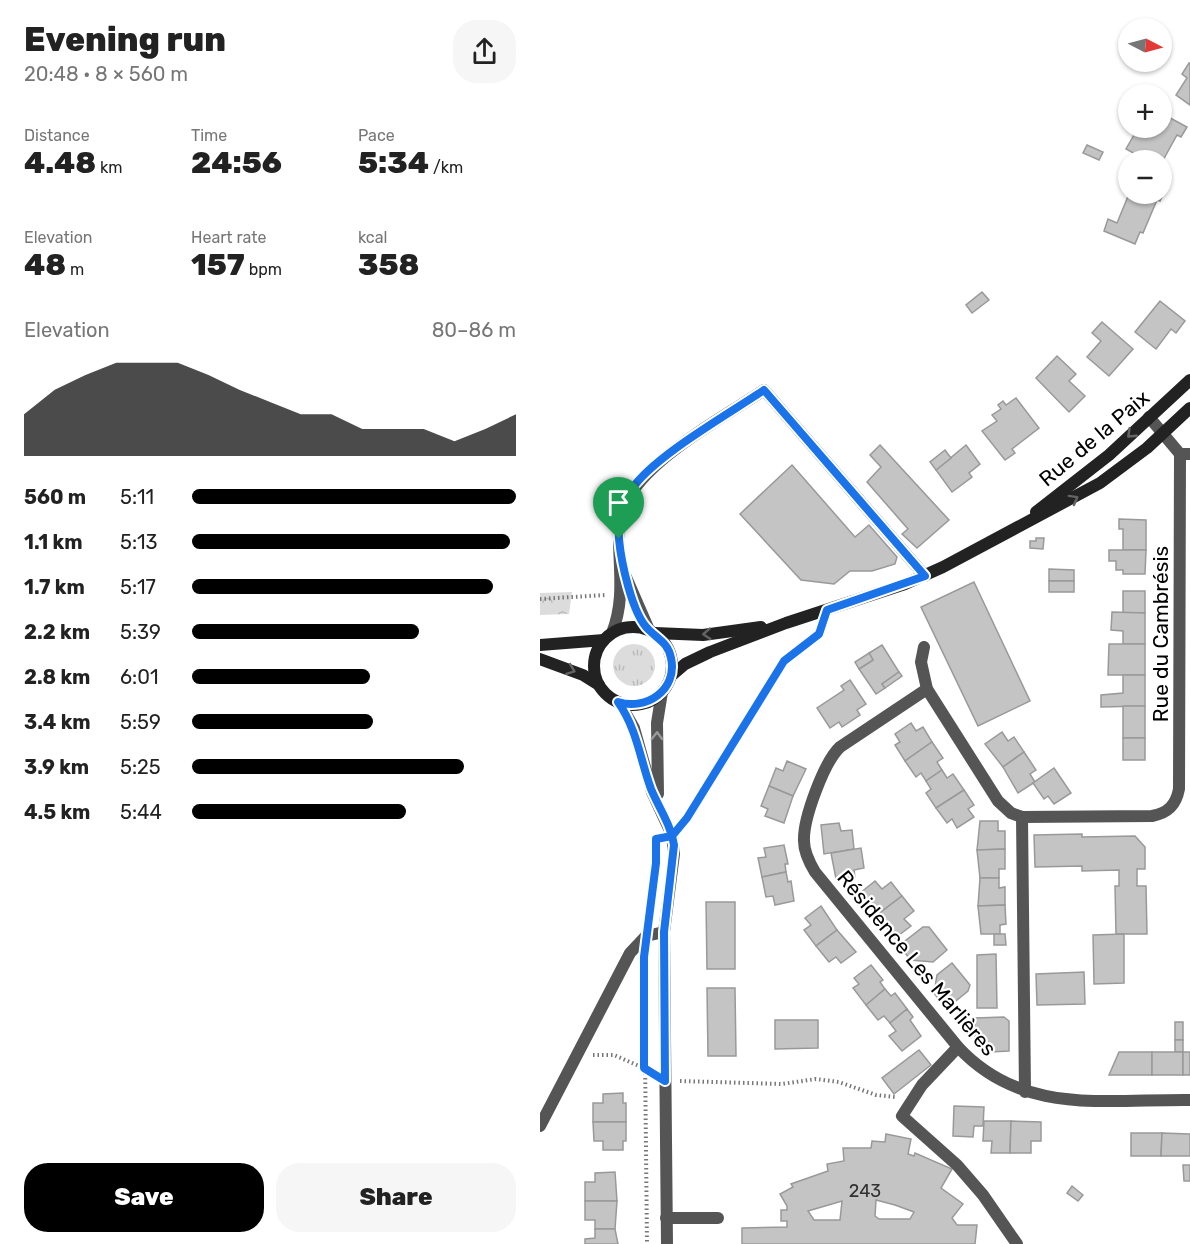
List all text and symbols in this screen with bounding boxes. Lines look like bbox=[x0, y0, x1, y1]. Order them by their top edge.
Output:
north arrow bbox=[1118, 18, 1172, 72]
map controls bbox=[1118, 18, 1172, 204]
text: Evening run bbox=[24, 20, 226, 59]
button: share bbox=[453, 20, 516, 83]
text: 20:48 · 8 × 560 m bbox=[24, 62, 188, 86]
button: + bbox=[1118, 84, 1172, 138]
text: Distance bbox=[24, 126, 90, 145]
text: Time bbox=[191, 126, 227, 145]
text: Pace bbox=[358, 126, 395, 145]
text: 4.48 bbox=[24, 145, 96, 181]
text: 24:56 bbox=[191, 145, 282, 181]
text: 5:34 bbox=[358, 145, 429, 181]
button: − bbox=[1118, 150, 1172, 204]
text: km bbox=[96, 158, 123, 177]
text: /km bbox=[429, 158, 463, 177]
text: Elevation bbox=[24, 228, 93, 247]
text: Heart rate bbox=[191, 228, 266, 247]
text: kcal bbox=[358, 228, 387, 247]
text: 48 bbox=[24, 247, 66, 283]
text: 157 bbox=[191, 247, 245, 283]
text: 358 bbox=[358, 247, 419, 283]
text: m bbox=[66, 260, 84, 279]
text: bpm bbox=[245, 260, 282, 279]
text: Elevation bbox=[24, 318, 110, 342]
text: 80–86 m bbox=[432, 318, 516, 342]
street label: Rue de la Paix bbox=[1034, 385, 1154, 491]
one-way arrow bbox=[1128, 426, 1139, 437]
pin bbox=[593, 477, 644, 539]
text: 560 m bbox=[24, 485, 86, 509]
text: 5:11 bbox=[120, 485, 154, 509]
icon: arrive bbox=[602, 486, 635, 519]
one-way arrow bbox=[1067, 494, 1078, 506]
text: 1.1 km bbox=[24, 530, 83, 554]
text: 5:13 bbox=[120, 530, 158, 554]
street label: Rue du Cambrésis bbox=[1148, 546, 1173, 722]
text: 1.7 km bbox=[24, 575, 85, 599]
text: 5:17 bbox=[120, 575, 156, 599]
text: 2.2 km bbox=[24, 620, 90, 644]
text: 5:39 bbox=[120, 620, 161, 644]
one-way arrow bbox=[703, 628, 712, 641]
one-way arrow bbox=[565, 663, 576, 675]
text: 2.8 km bbox=[24, 665, 90, 689]
text: 6:01 bbox=[120, 665, 158, 689]
text: 3.4 km bbox=[24, 710, 91, 734]
text: 5:59 bbox=[120, 710, 161, 734]
one-way arrow bbox=[651, 732, 663, 741]
text: 3.9 km bbox=[24, 755, 89, 779]
text: 5:25 bbox=[120, 755, 161, 779]
text: 4.5 km bbox=[24, 800, 90, 824]
text: 5:44 bbox=[120, 800, 162, 824]
street label: Résidence Les Marlières bbox=[832, 865, 1002, 1061]
button: Save bbox=[24, 1163, 264, 1232]
button: Share bbox=[276, 1163, 516, 1232]
house number: 243 bbox=[849, 1180, 881, 1202]

